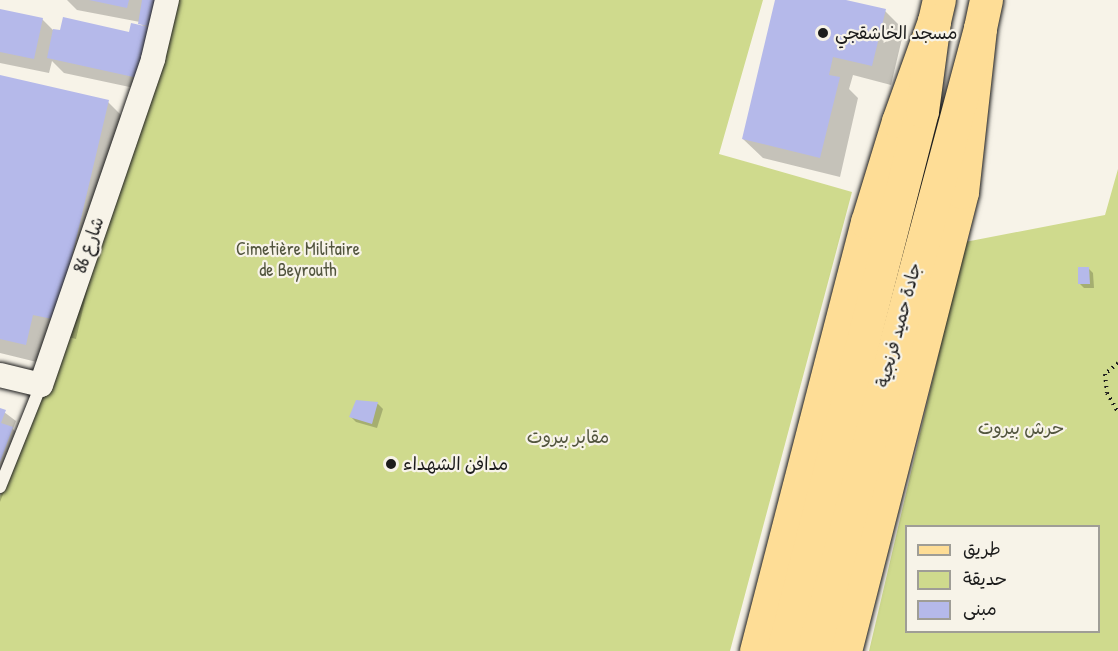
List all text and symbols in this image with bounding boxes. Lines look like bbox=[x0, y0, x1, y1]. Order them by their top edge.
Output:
place label: مسجد الخاشقجي bbox=[835, 22, 958, 44]
marker: مسجد الخاشقجي bbox=[816, 26, 830, 40]
street label: شارع 86 bbox=[69, 214, 109, 276]
park label: Cimetière Militaire de Beyrouth bbox=[236, 239, 360, 282]
street label: جادة حميد فرنجية bbox=[872, 260, 926, 390]
park label: حرش بيروت bbox=[978, 417, 1064, 439]
park label: مقابر بيروت bbox=[527, 426, 609, 448]
place label: مدافن الشهداء bbox=[403, 453, 508, 475]
marker: مدافن الشهداء bbox=[384, 457, 398, 471]
legend bbox=[905, 525, 1100, 633]
text: طريق bbox=[963, 536, 1001, 561]
text: حديقة bbox=[963, 566, 1007, 591]
text: مبنى bbox=[963, 596, 997, 621]

